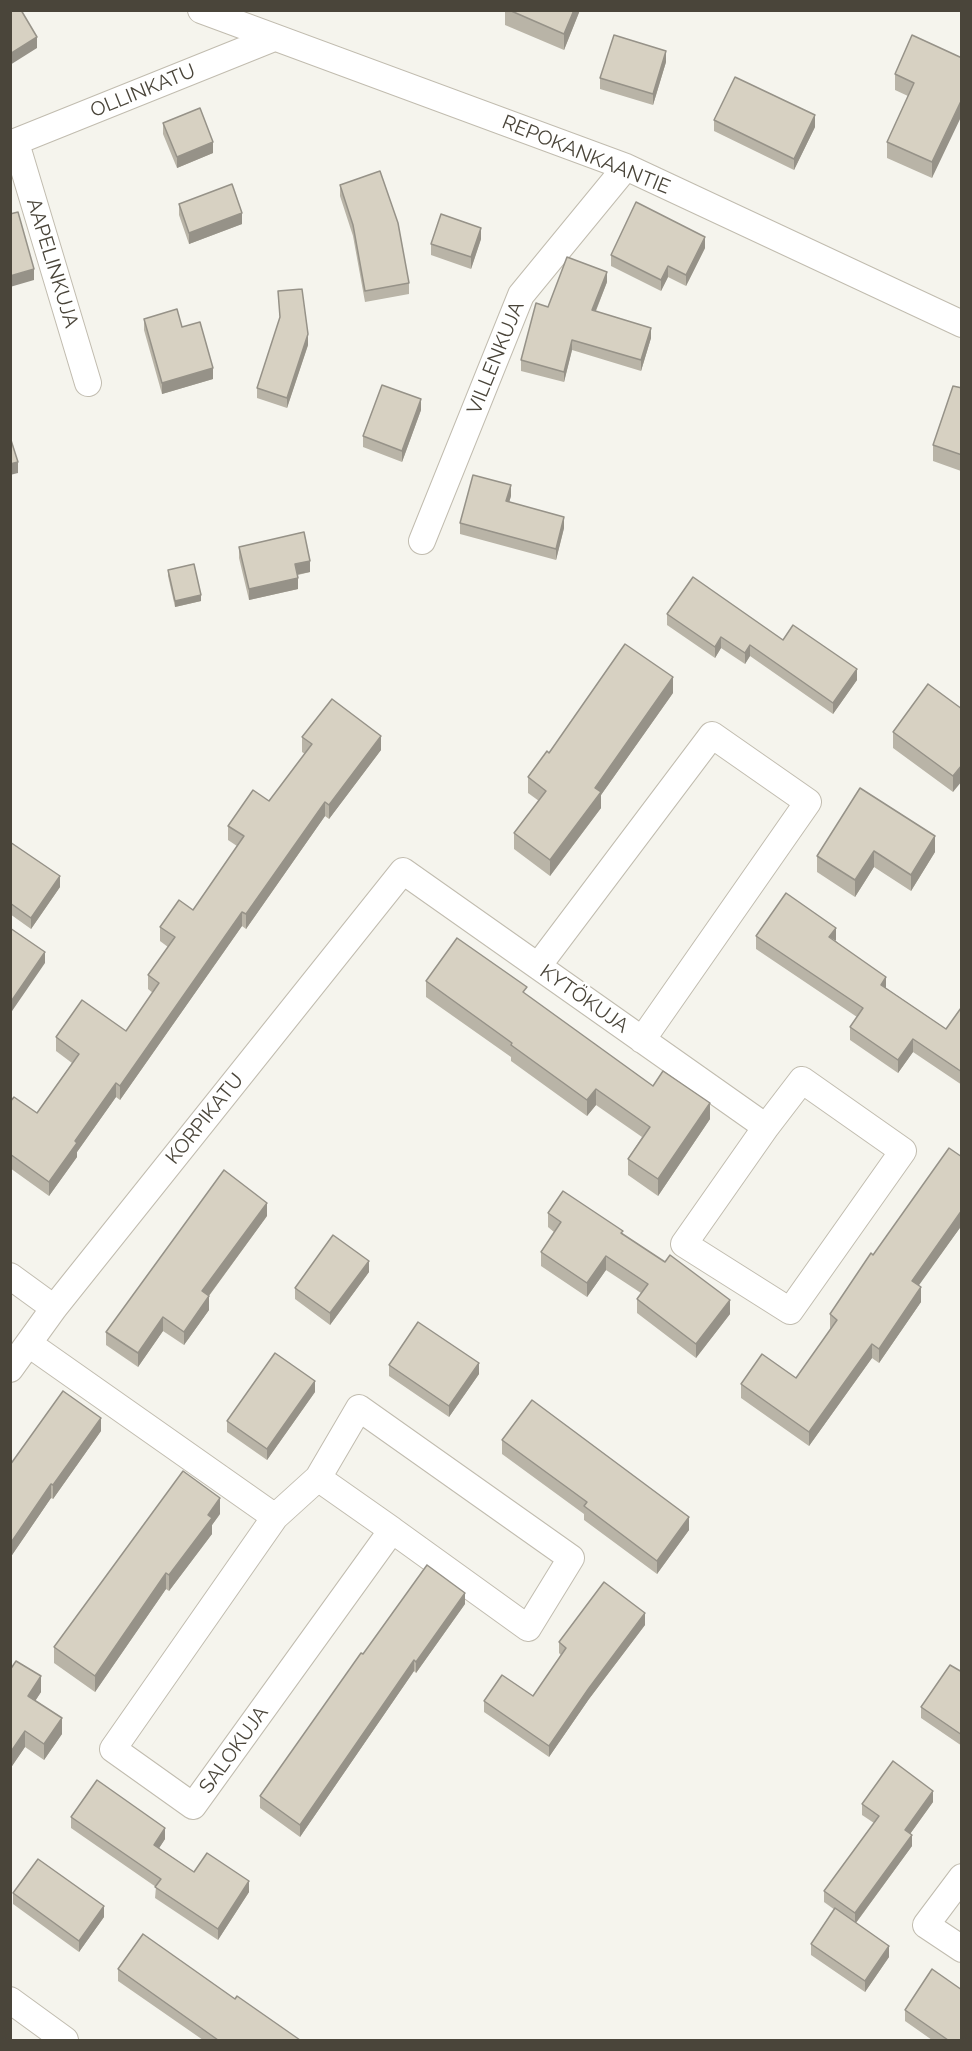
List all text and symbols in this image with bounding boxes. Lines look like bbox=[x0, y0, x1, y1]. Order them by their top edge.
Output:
street label: OLLINKATU bbox=[87, 59, 199, 123]
street label: REPOKANKAANTIE bbox=[498, 110, 674, 200]
street label: AAPELINKUJA bbox=[21, 195, 83, 331]
street label: VILLENKUJA bbox=[462, 298, 530, 418]
street label: KYTÖKUJA bbox=[535, 960, 633, 1038]
street label: KORPIKATU bbox=[161, 1069, 249, 1169]
street label: SALOKUJA bbox=[194, 1702, 274, 1798]

